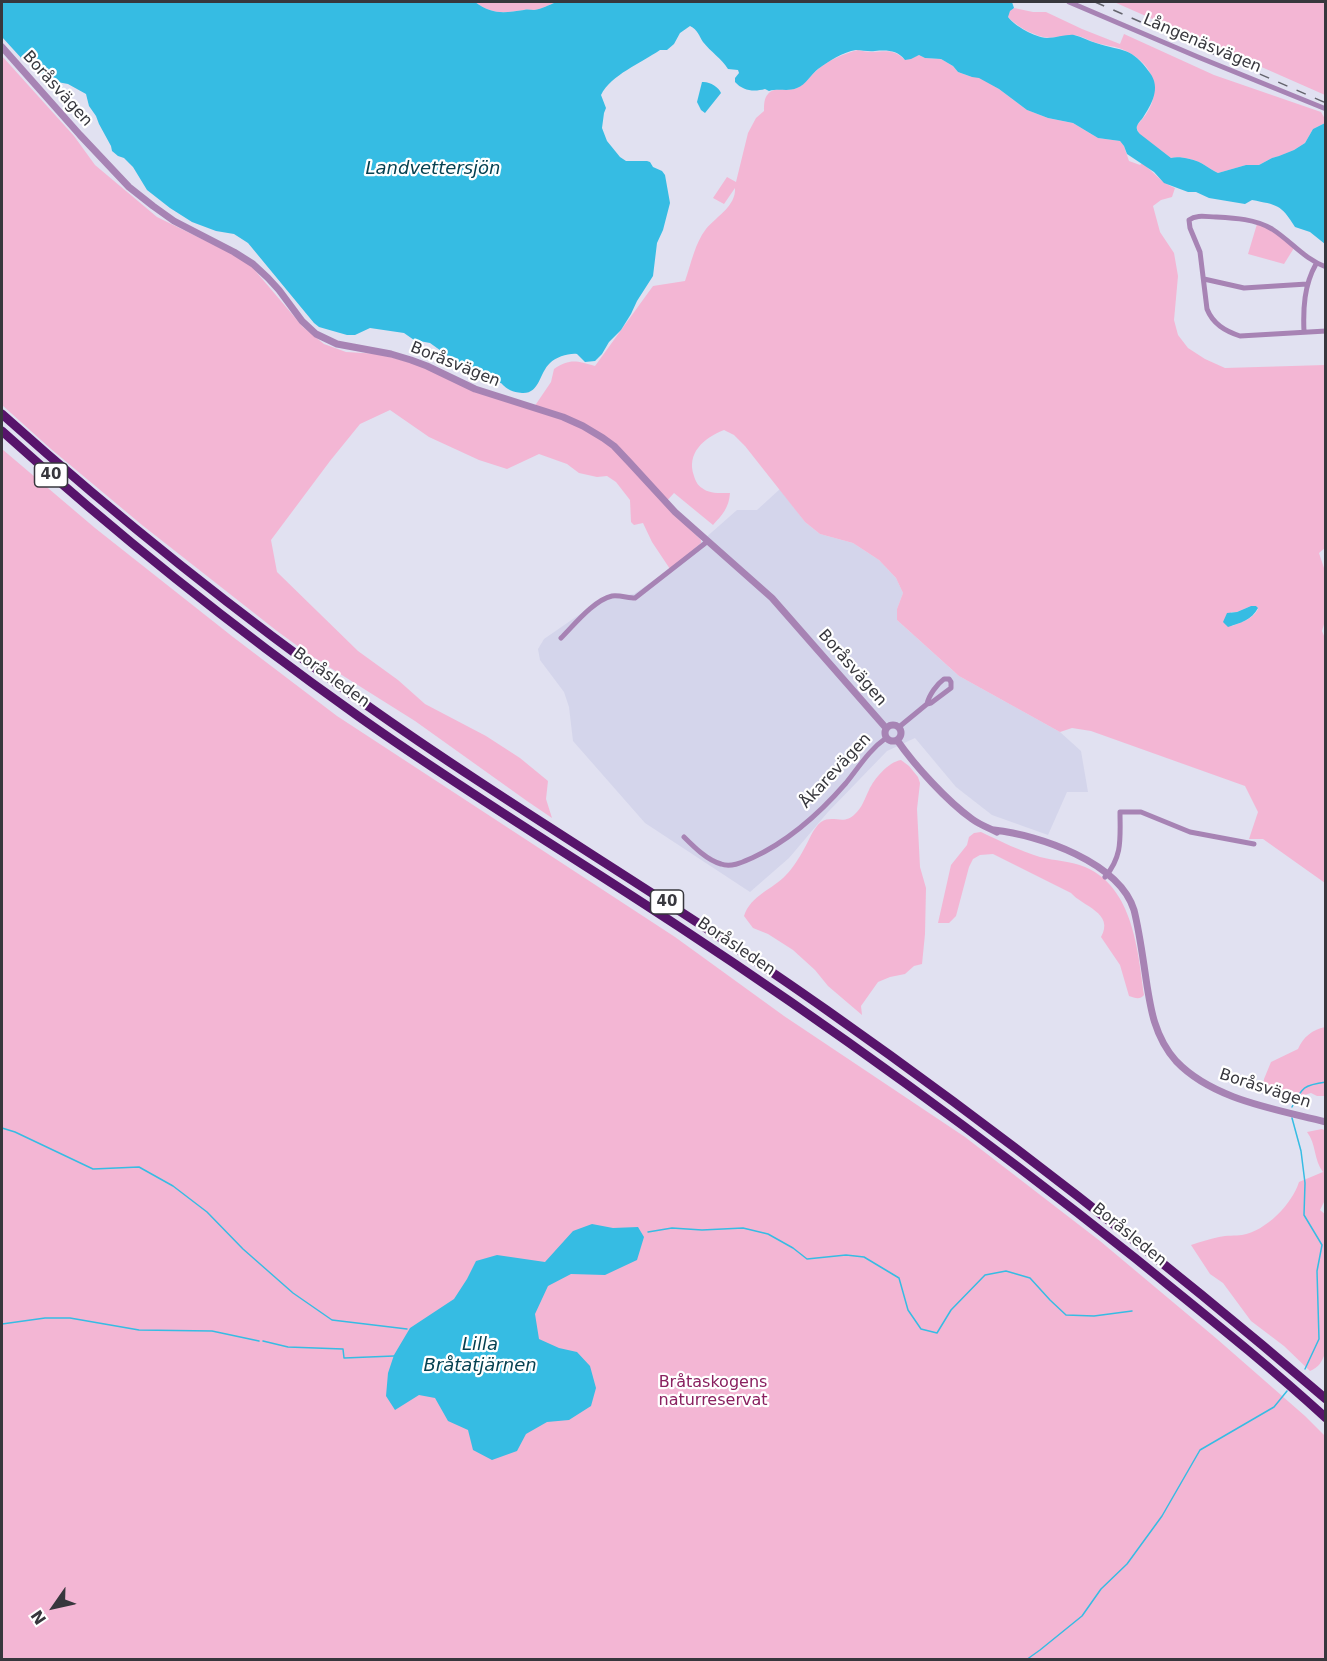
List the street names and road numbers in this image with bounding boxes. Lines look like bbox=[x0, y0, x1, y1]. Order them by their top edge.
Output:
street label: Långenäsvägen bbox=[1140, 10, 1264, 78]
street label: Boråsvägen bbox=[18, 47, 96, 131]
street label: Boråsvägen bbox=[407, 338, 503, 392]
road number: 40 bbox=[34, 463, 68, 487]
street label: Boråsvägen bbox=[814, 626, 890, 710]
street label: Boråsleden bbox=[289, 644, 373, 712]
street label: Åkarevägen bbox=[797, 730, 875, 812]
road number: 40 bbox=[650, 890, 684, 914]
street label: Boråsleden bbox=[693, 914, 779, 980]
street label: Boråsvägen bbox=[1217, 1065, 1313, 1113]
street label: Boråsleden bbox=[1088, 1199, 1170, 1271]

